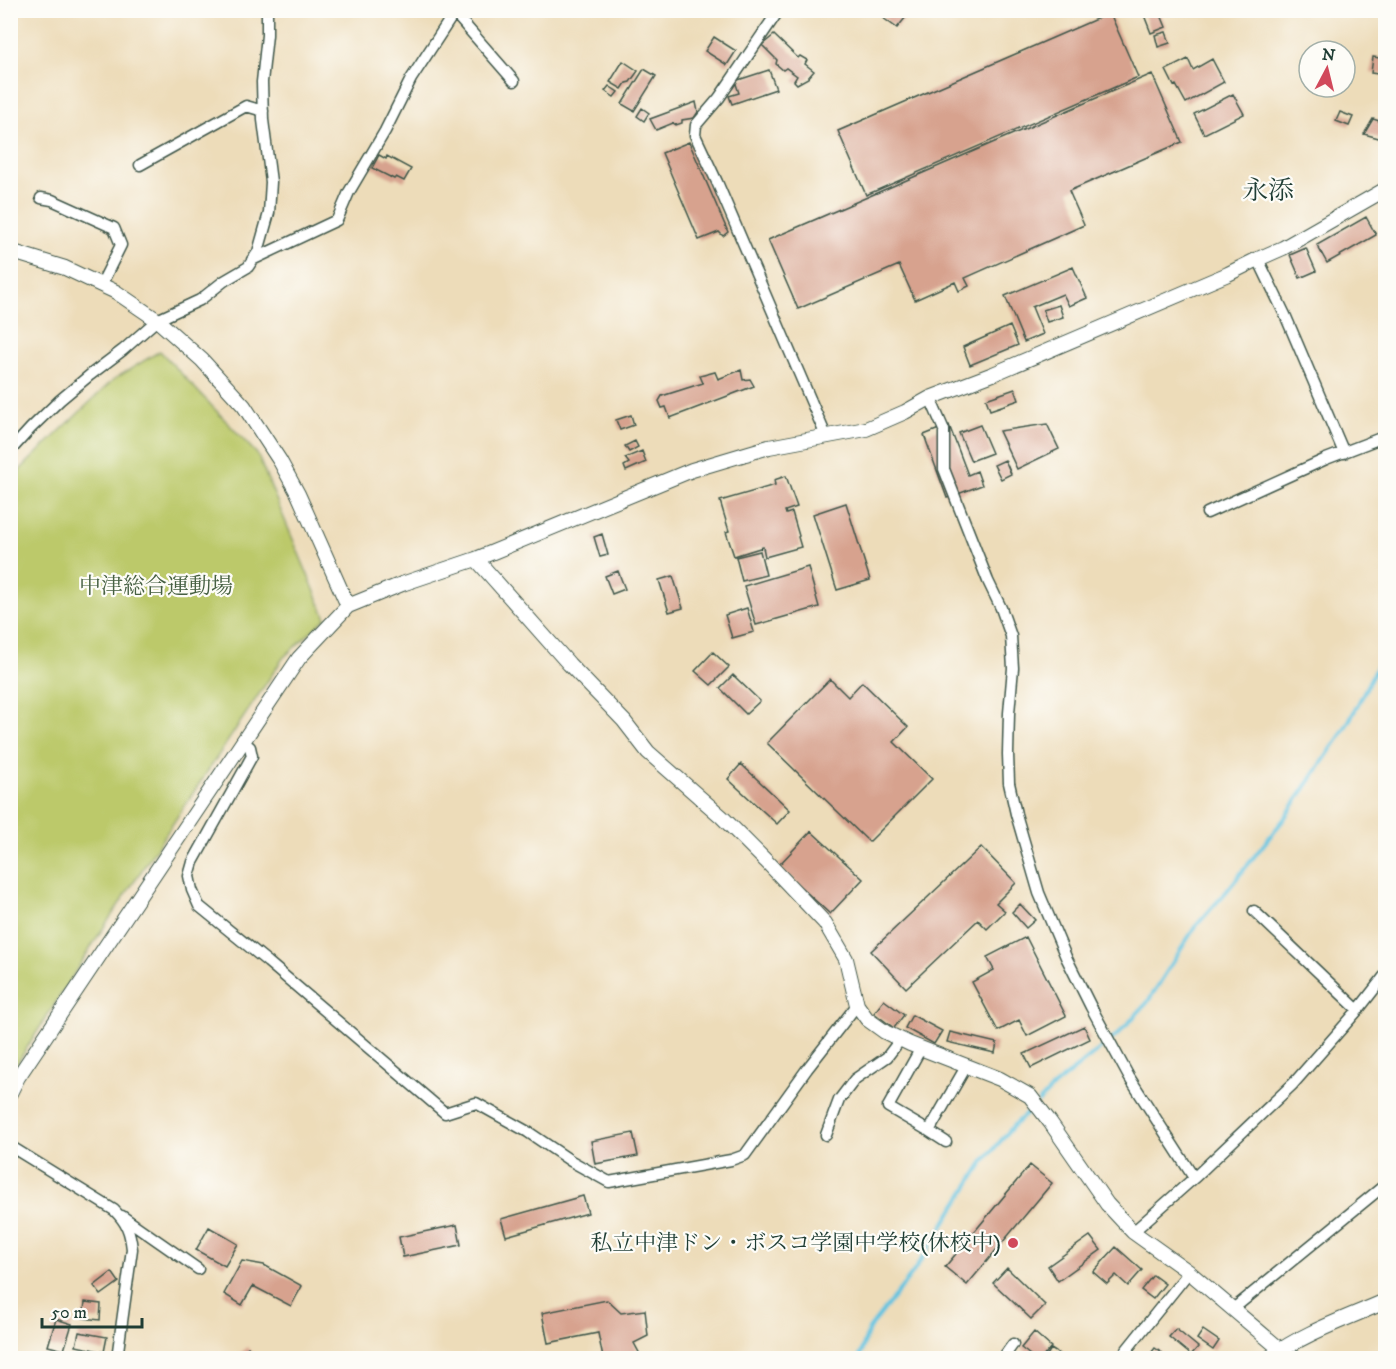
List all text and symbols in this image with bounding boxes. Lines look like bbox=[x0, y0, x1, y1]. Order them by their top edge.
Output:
north arrow bbox=[1297, 39, 1357, 99]
text: N bbox=[1321, 44, 1336, 66]
district label: 永添 bbox=[1242, 175, 1294, 208]
park label: 中津総合運動場 bbox=[79, 573, 233, 600]
place label: 私立中津ドン・ボスコ学園中学校(休校中) bbox=[590, 1230, 1001, 1257]
marker: 私立中津ドン・ボスコ学園中学校(休校中) bbox=[1006, 1236, 1020, 1250]
scale bar bbox=[42, 1291, 142, 1329]
text: 50 m bbox=[51, 1302, 87, 1324]

